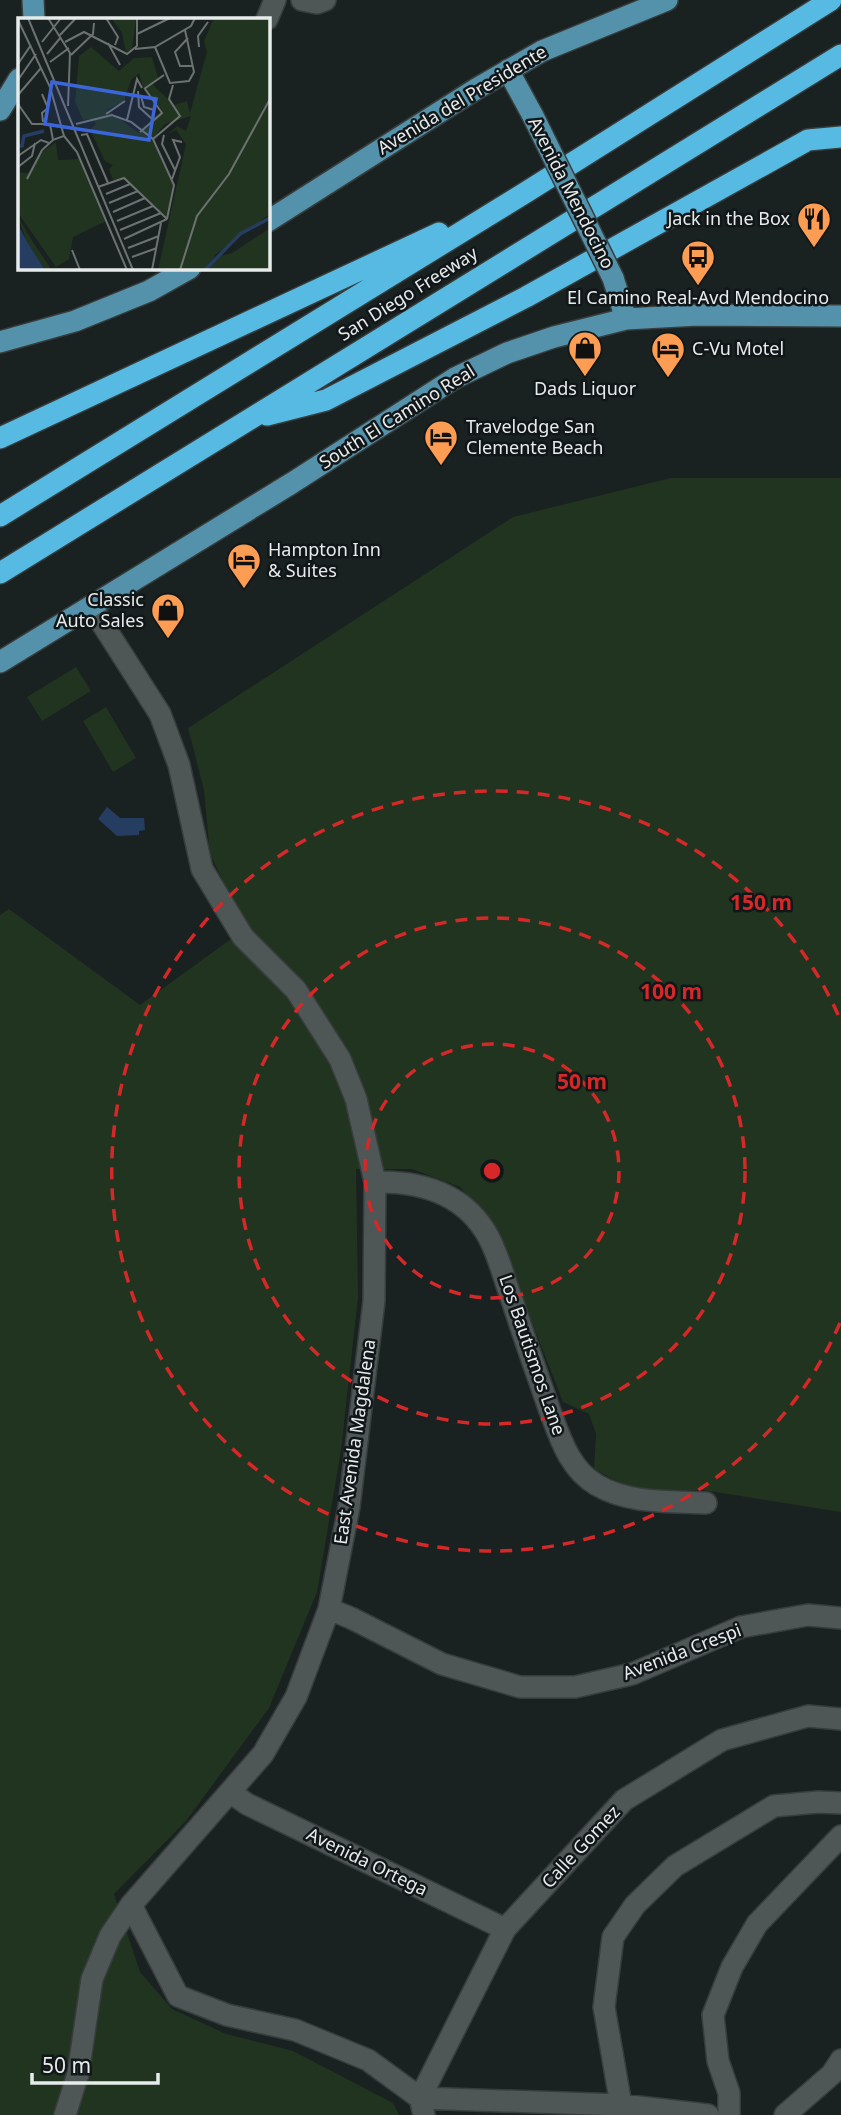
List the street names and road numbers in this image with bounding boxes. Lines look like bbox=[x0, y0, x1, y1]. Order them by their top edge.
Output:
street label: Avenida del Presidente bbox=[372, 39, 551, 159]
street label: Avenida Mendocino bbox=[523, 113, 621, 273]
street label: San Diego Freeway bbox=[333, 240, 482, 346]
street label: South El Camino Real bbox=[314, 358, 479, 474]
street label: Los Bautismos Lane bbox=[494, 1271, 572, 1438]
street label: East Avenida Magdalena bbox=[328, 1338, 380, 1546]
street label: Avenida Crespi bbox=[619, 1617, 744, 1685]
street label: Calle Gomez bbox=[536, 1800, 625, 1893]
street label: Avenida Ortega bbox=[303, 1821, 432, 1901]

